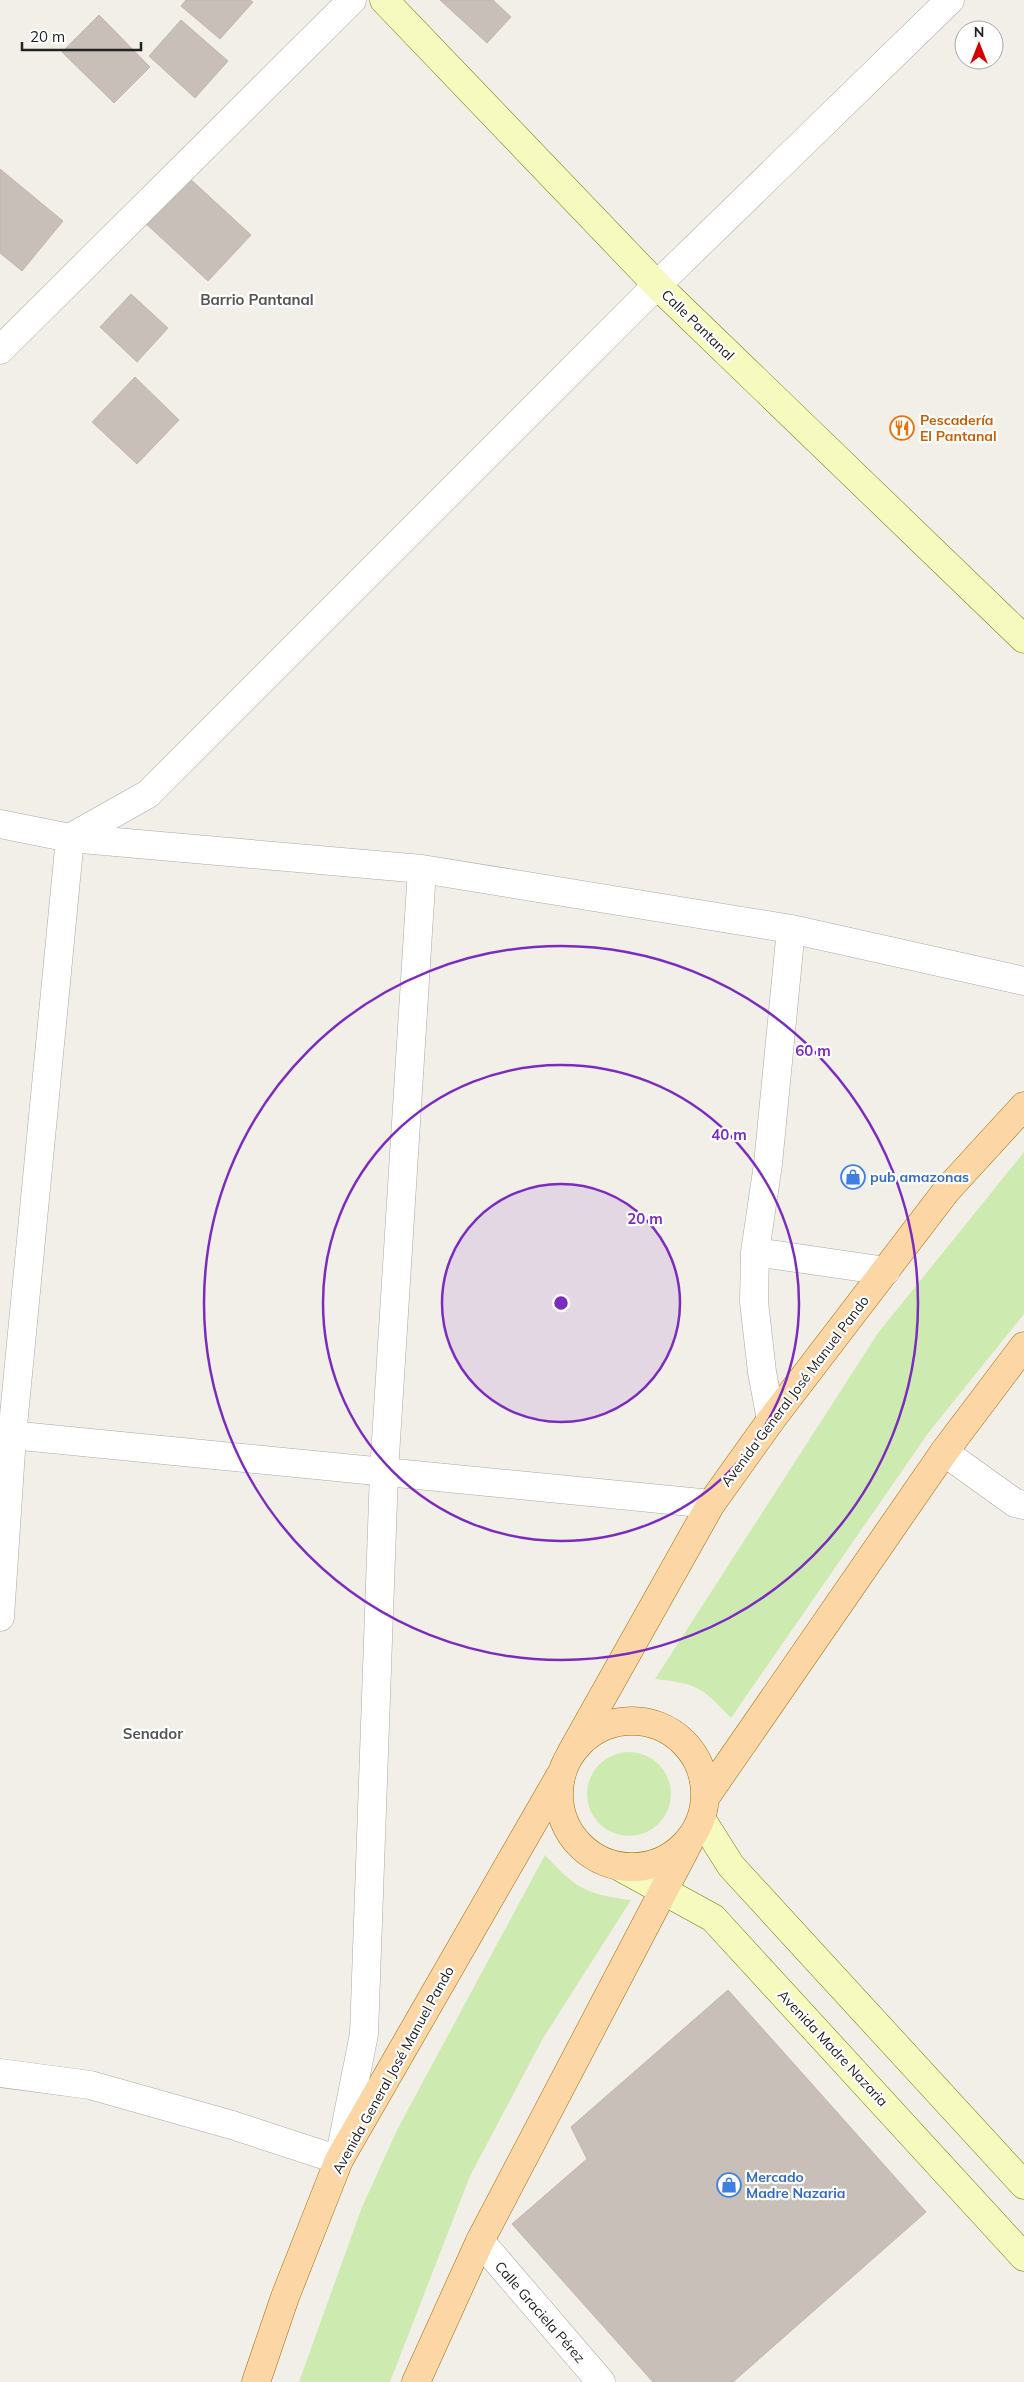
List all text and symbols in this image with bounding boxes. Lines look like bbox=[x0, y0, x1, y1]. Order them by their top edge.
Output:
scale bar bbox=[22, 20, 141, 52]
north arrow bbox=[954, 20, 1004, 70]
text: N bbox=[974, 23, 984, 41]
text: 20 m bbox=[30, 27, 65, 46]
street label: Calle Pantanal bbox=[658, 286, 738, 364]
district label: Barrio Pantanal bbox=[200, 290, 314, 309]
place label: Pescadería El Pantanal bbox=[920, 411, 997, 445]
restaurant icon: Pescadería El Pantanal bbox=[889, 415, 915, 441]
text: 60 m bbox=[795, 1041, 831, 1060]
text: 40 m bbox=[711, 1125, 747, 1144]
shop icon: pub amazonas bbox=[840, 1164, 866, 1190]
place label: pub amazonas bbox=[870, 1168, 969, 1186]
text: 20 m bbox=[627, 1209, 663, 1228]
street label: Avenida General José Manuel Pando bbox=[717, 1292, 873, 1490]
centre of rings bbox=[552, 1294, 570, 1312]
district label: Senador bbox=[123, 1724, 183, 1743]
street label: Avenida General José Manuel Pando bbox=[328, 1963, 458, 2177]
street label: Avenida Madre Nazaria bbox=[774, 1986, 892, 2110]
place label: Mercado Madre Nazaria bbox=[746, 2168, 846, 2202]
shop icon: Mercado Madre Nazaria bbox=[716, 2172, 742, 2198]
street label: Calle Graciela Pérez bbox=[491, 2257, 589, 2367]

